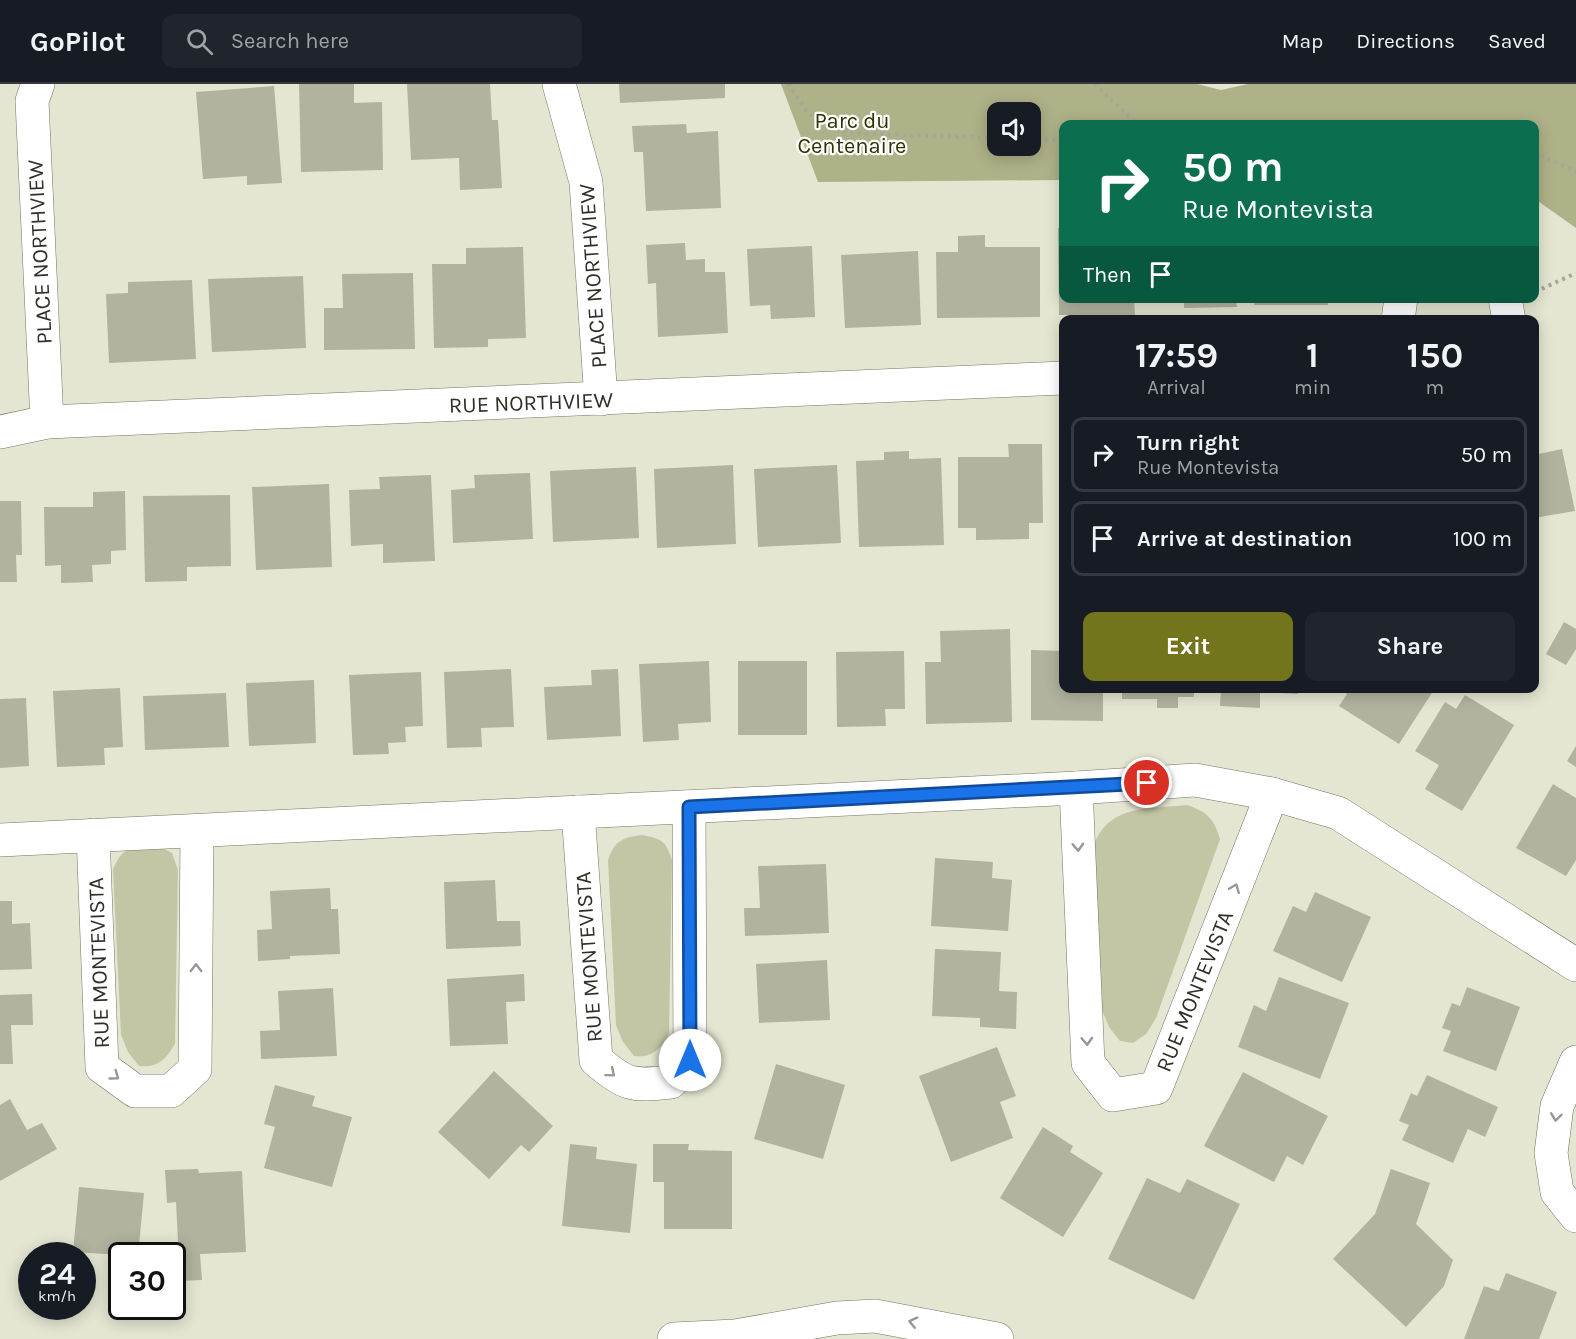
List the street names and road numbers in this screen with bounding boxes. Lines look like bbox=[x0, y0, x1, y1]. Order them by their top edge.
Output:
street label: PLACE NORTHVIEW bbox=[22, 158, 58, 345]
street label: PLACE NORTHVIEW bbox=[574, 182, 612, 369]
street label: RUE NORTHVIEW bbox=[448, 387, 614, 419]
street label: RUE MONTEVISTA bbox=[570, 870, 608, 1043]
street label: RUE MONTEVISTA bbox=[83, 877, 115, 1049]
street label: RUE MONTEVISTA bbox=[1151, 907, 1239, 1076]

